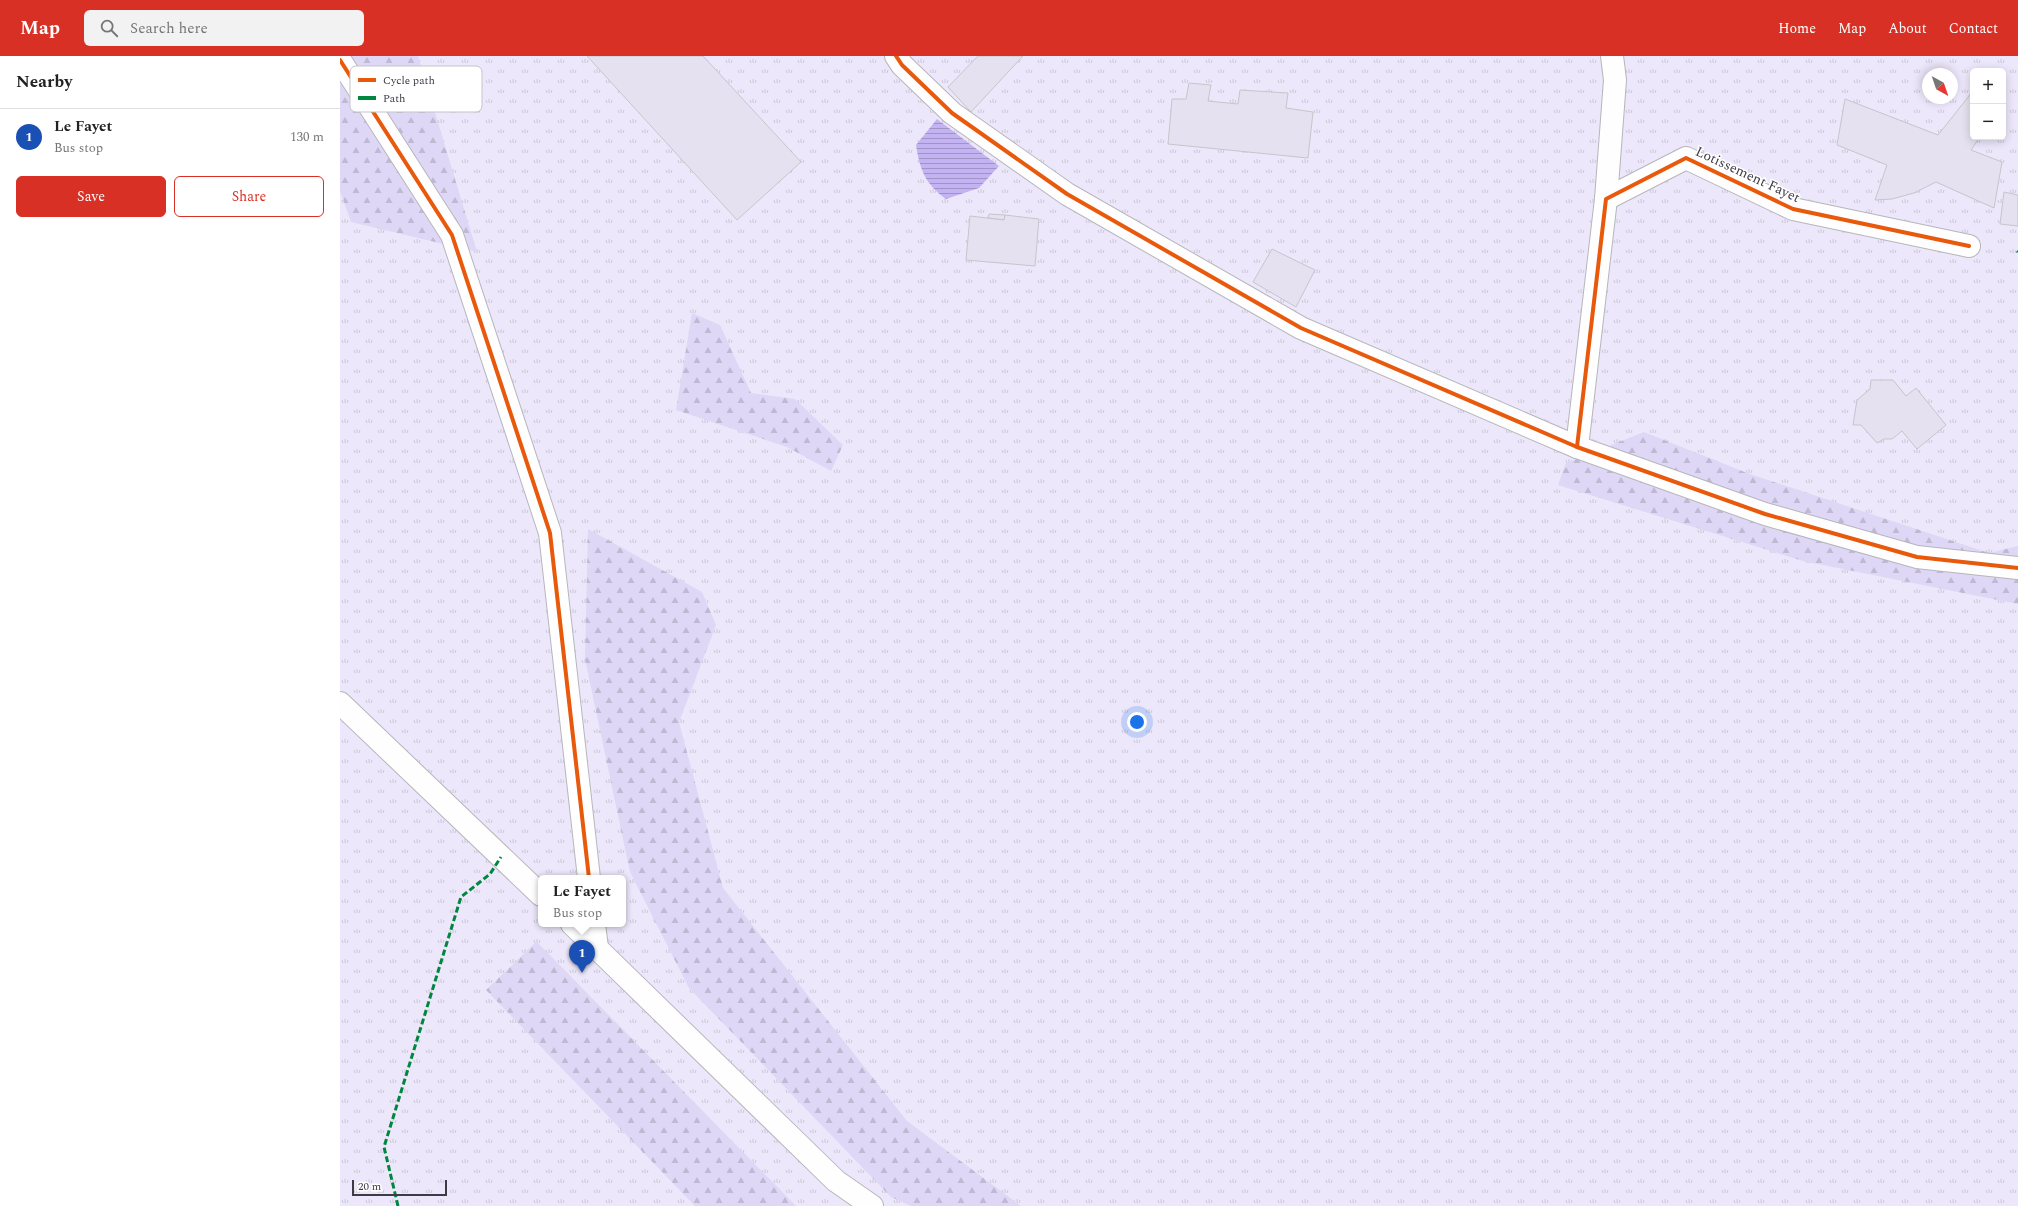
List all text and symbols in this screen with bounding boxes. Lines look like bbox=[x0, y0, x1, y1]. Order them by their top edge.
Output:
search box bbox=[84, 10, 364, 46]
text: Map bbox=[20, 14, 60, 43]
icon: search bbox=[98, 17, 120, 39]
text: Search here bbox=[130, 17, 208, 40]
text: Home bbox=[1778, 18, 1816, 39]
text: Map bbox=[1838, 18, 1866, 39]
text: About bbox=[1888, 18, 1927, 39]
text: Contact bbox=[1949, 18, 1998, 39]
legend bbox=[350, 66, 482, 112]
north arrow bbox=[1922, 68, 1958, 104]
map controls bbox=[1970, 68, 2006, 140]
button: + bbox=[1970, 68, 2006, 104]
text: Nearby bbox=[16, 69, 72, 95]
text: Cycle path bbox=[383, 72, 435, 89]
text: Path bbox=[383, 90, 405, 107]
button: − bbox=[1970, 104, 2006, 140]
text: Le Fayet bbox=[54, 115, 112, 138]
text: 1 bbox=[25, 127, 33, 147]
text: 130 m bbox=[290, 127, 324, 147]
text: Bus stop bbox=[54, 138, 103, 158]
street label: Lotissement Fayet bbox=[1692, 141, 1804, 208]
button: Save bbox=[16, 176, 166, 217]
button: Share bbox=[174, 176, 324, 217]
your location bbox=[1127, 712, 1147, 732]
popup bbox=[538, 875, 626, 927]
text: Le Fayet bbox=[553, 880, 611, 903]
text: Bus stop bbox=[553, 903, 602, 923]
pin: 1 bbox=[569, 940, 595, 973]
scale bar bbox=[352, 1178, 447, 1197]
text: 20 m bbox=[358, 1178, 381, 1195]

